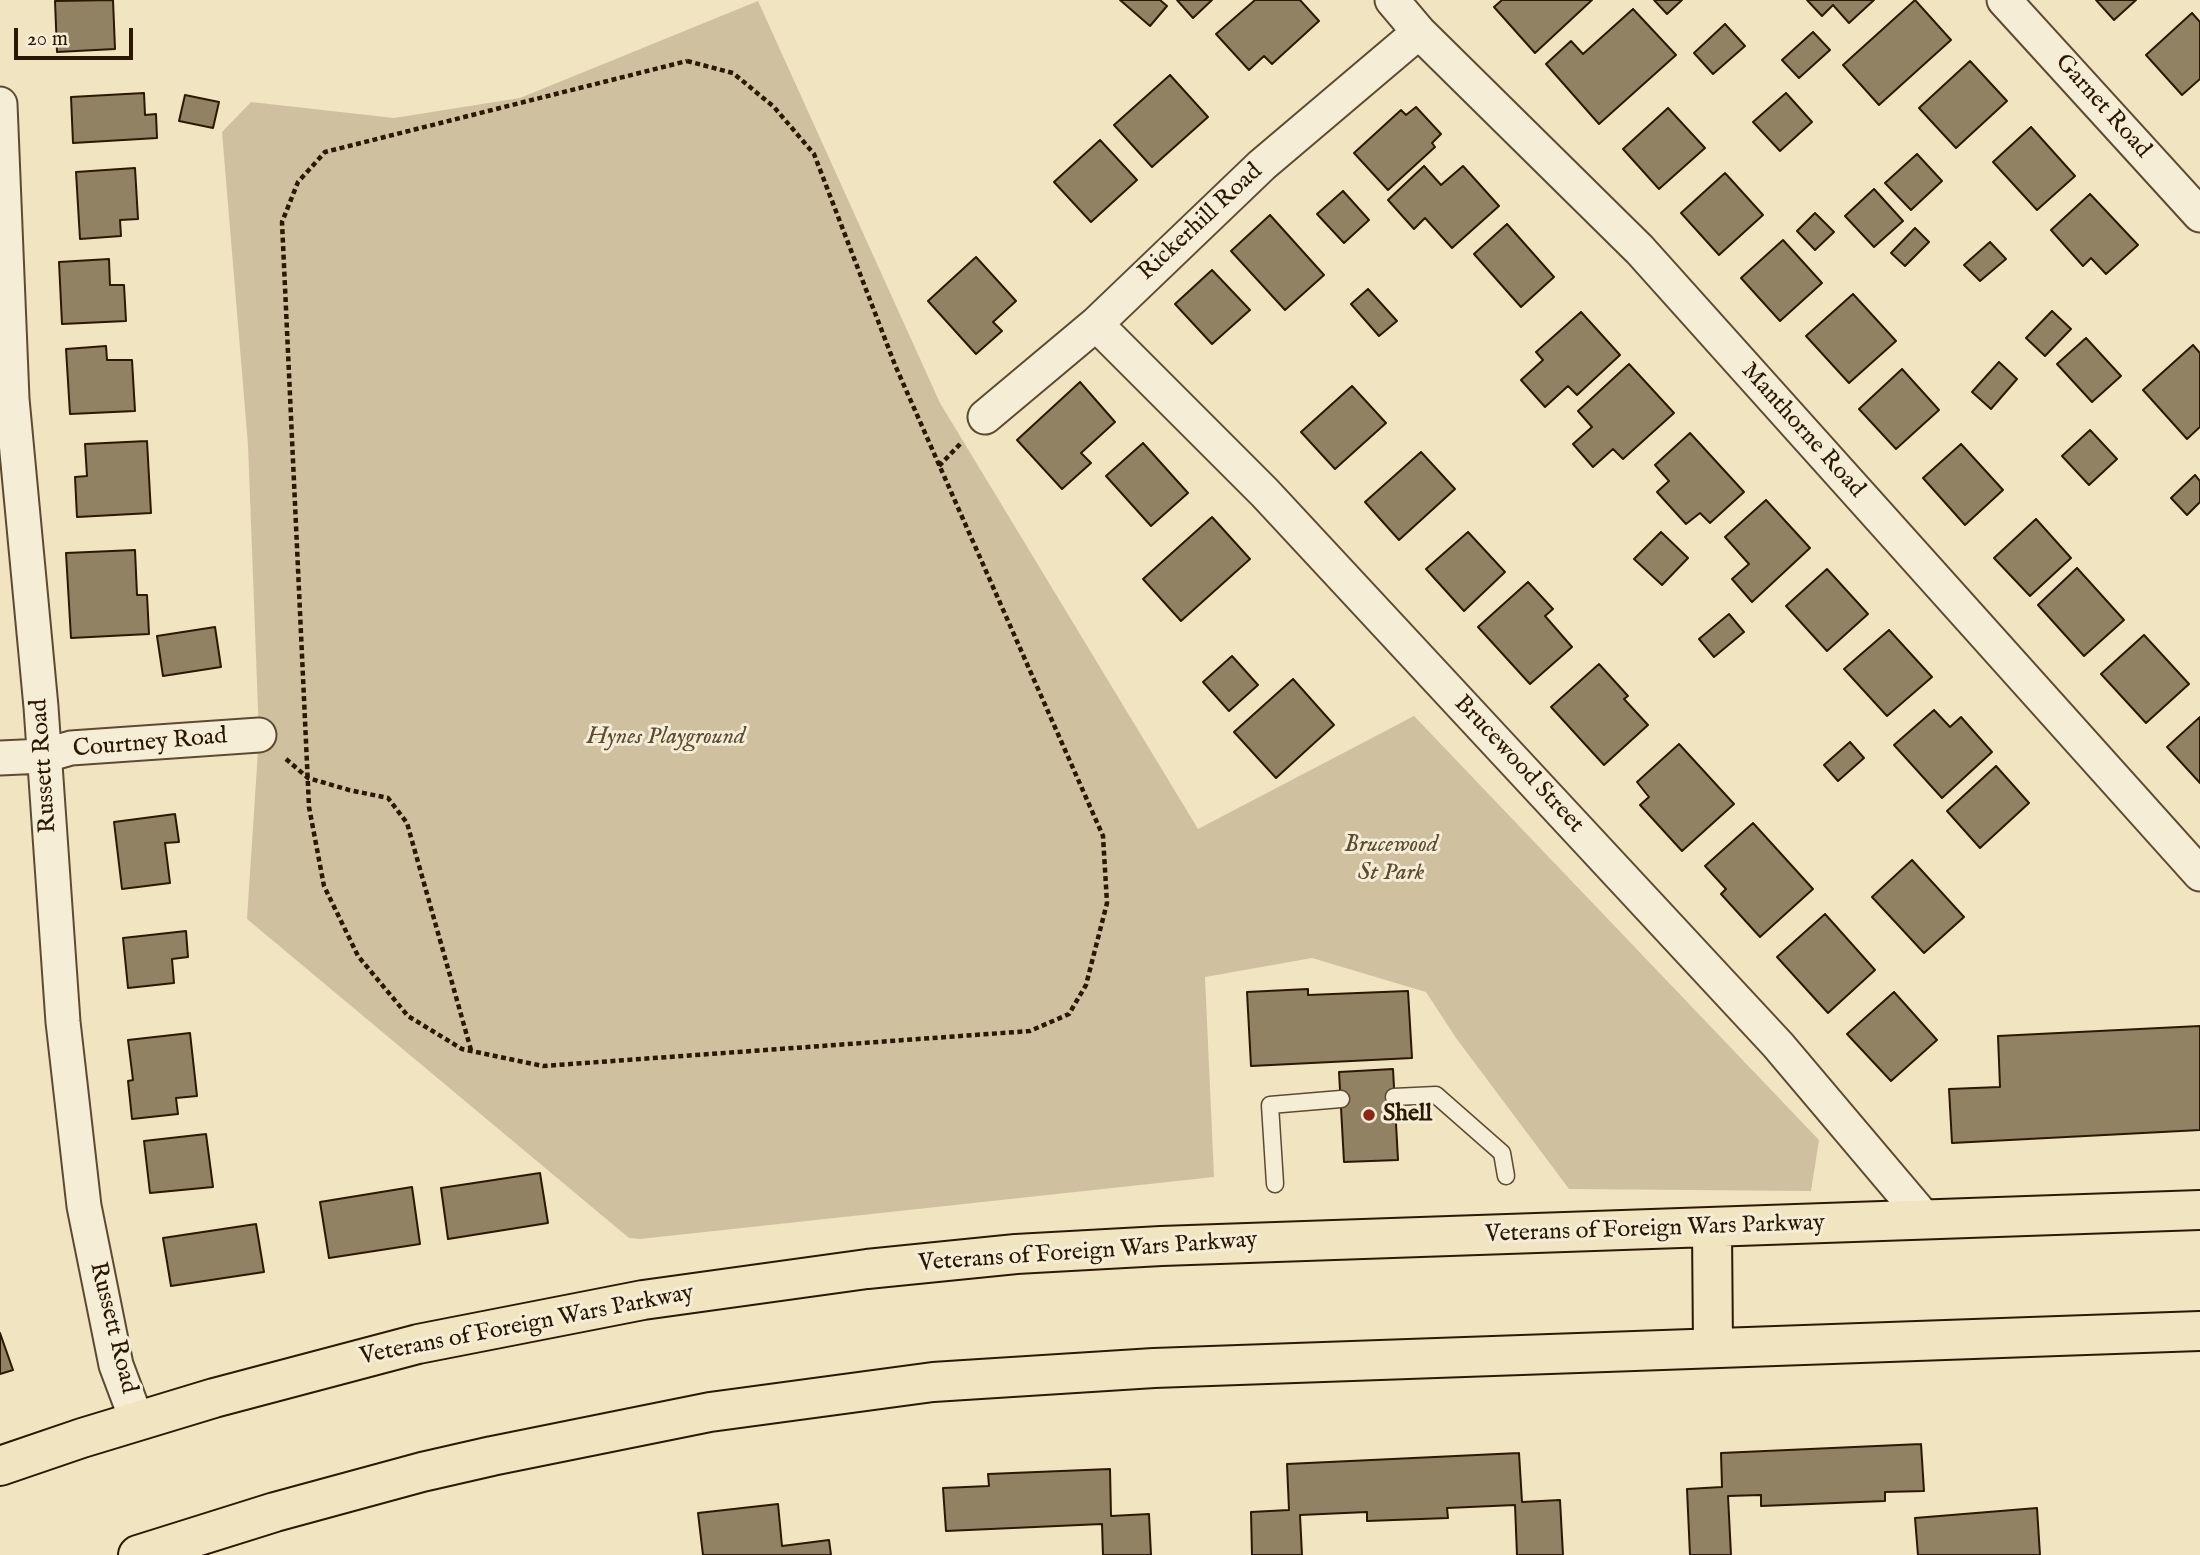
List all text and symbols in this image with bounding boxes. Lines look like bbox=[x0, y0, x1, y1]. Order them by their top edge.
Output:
scale bar bbox=[18, 14, 136, 58]
text: 20 m bbox=[27, 26, 68, 53]
street label: Garnet Road bbox=[2048, 49, 2156, 165]
street label: Rickerhill Road bbox=[1133, 158, 1269, 288]
street label: Manthorne Road bbox=[1734, 358, 1870, 504]
street label: Brucewood Street bbox=[1447, 690, 1589, 840]
street label: Russett Road bbox=[26, 698, 64, 834]
street label: Courtney Road bbox=[72, 723, 228, 765]
park label: Hynes Playground bbox=[587, 724, 745, 752]
park label: Brucewood St Park bbox=[1344, 832, 1438, 888]
place label: Shell bbox=[1383, 1101, 1432, 1129]
marker: Shell bbox=[1361, 1107, 1377, 1123]
street label: Veterans of Foreign Wars Parkway bbox=[1485, 1210, 1825, 1250]
street label: Veterans of Foreign Wars Parkway bbox=[918, 1227, 1258, 1279]
street label: Russett Road bbox=[82, 1259, 142, 1397]
street label: Veterans of Foreign Wars Parkway bbox=[357, 1279, 697, 1373]

